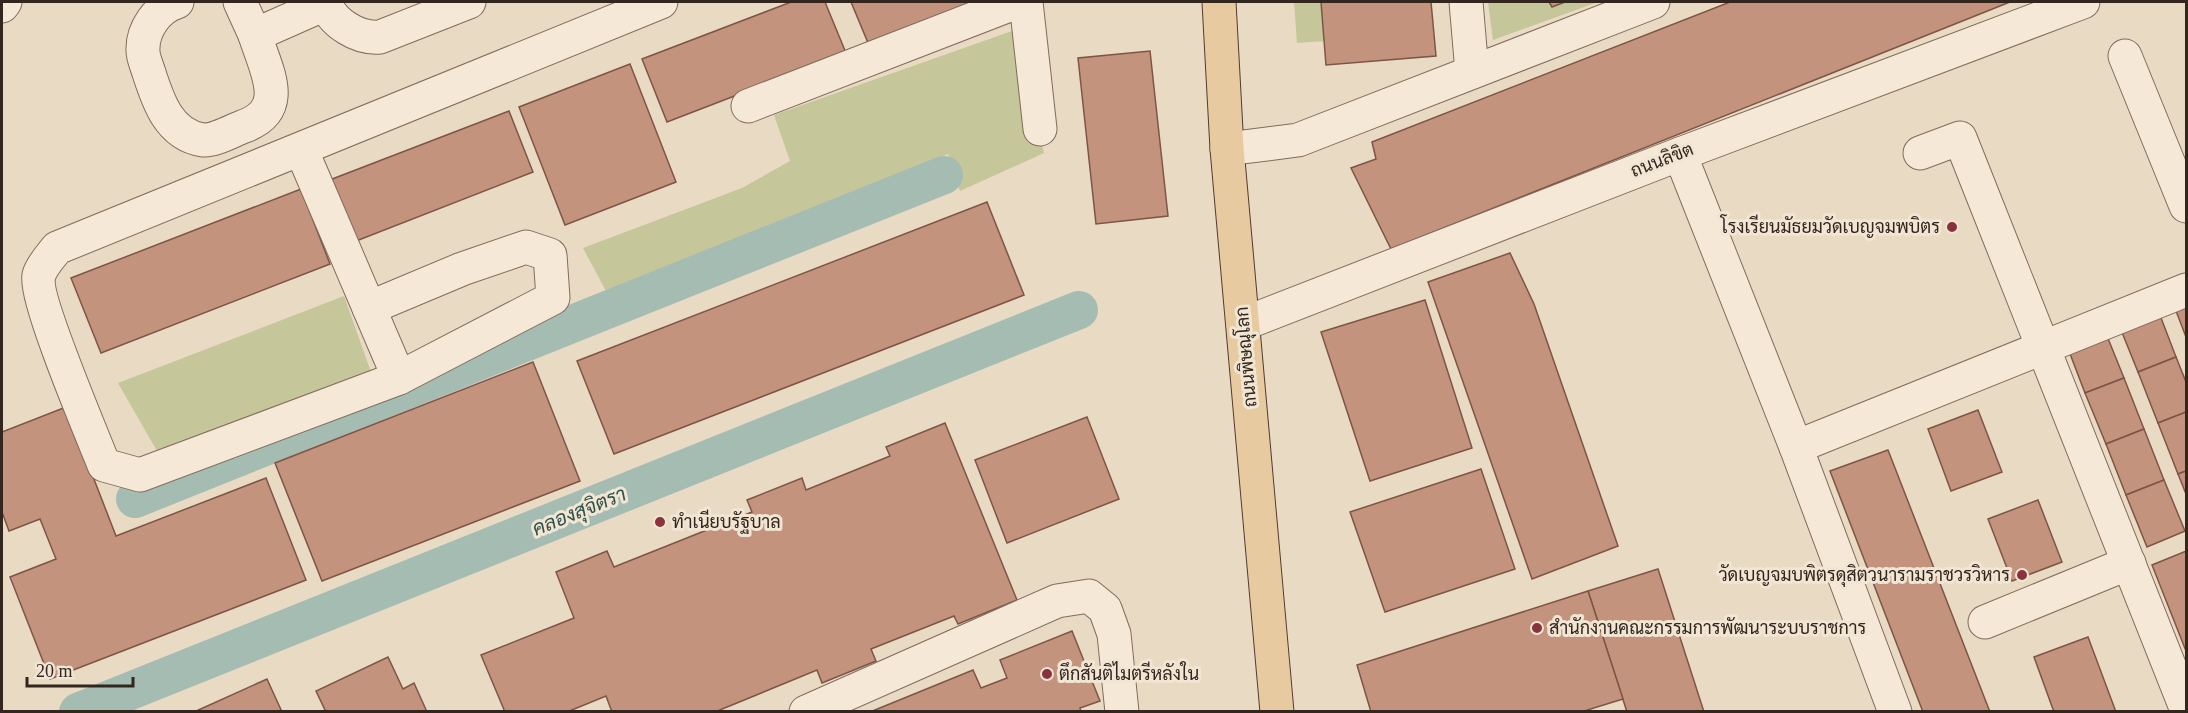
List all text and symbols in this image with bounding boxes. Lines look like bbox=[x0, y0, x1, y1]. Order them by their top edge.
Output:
street label: ถนนลิขิต bbox=[1628, 138, 1696, 181]
place label: โรงเรียนมัธยมวัดเบญจมพบิตร bbox=[1720, 214, 1940, 238]
marker: โรงเรียนมัธยมวัดเบญจมพบิตร bbox=[1945, 220, 1959, 234]
street label: ถนนพิษณุโลก bbox=[1229, 306, 1262, 409]
water label: คลองสุจิตรา bbox=[529, 481, 630, 542]
place label: ทำเนียบรัฐบาล bbox=[672, 509, 781, 534]
marker: ทำเนียบรัฐบาล bbox=[653, 515, 667, 529]
place label: วัดเบญจมบพิตรดุสิตวนารามราชวรวิหาร bbox=[1718, 564, 2010, 587]
marker: วัดเบญจมบพิตรดุสิตวนารามราชวรวิหาร bbox=[2015, 568, 2029, 582]
place label: สำนักงานคณะกรรมการพัฒนาระบบราชการ bbox=[1549, 617, 1867, 638]
marker: สำนักงานคณะกรรมการพัฒนาระบบราชการ bbox=[1530, 621, 1544, 635]
scale bar bbox=[27, 650, 134, 688]
text: 20 m bbox=[36, 661, 73, 681]
place label: ตึกสันติไมตรีหลังใน bbox=[1059, 661, 1199, 684]
marker: ตึกสันติไมตรีหลังใน bbox=[1040, 667, 1054, 681]

